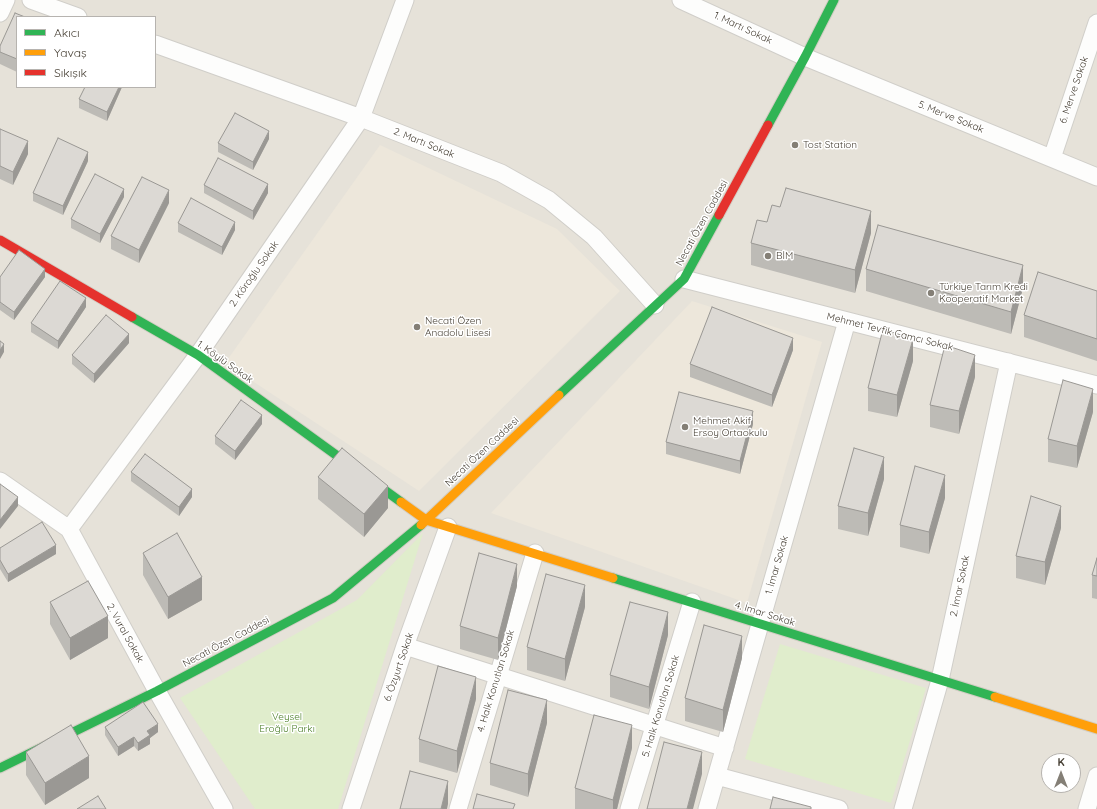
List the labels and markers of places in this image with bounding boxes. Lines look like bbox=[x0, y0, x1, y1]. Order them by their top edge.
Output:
place label: Tost Station bbox=[803, 139, 857, 151]
marker: Tost Station bbox=[790, 140, 800, 150]
place label: BİM bbox=[776, 250, 793, 262]
marker: BİM bbox=[763, 251, 773, 261]
place label: Türkiye Tarım Kredi Kooperatif Market bbox=[939, 281, 1028, 304]
marker: Türkiye Tarım Kredi Kooperatif Market bbox=[926, 288, 936, 298]
place label: Necati Özen Anadolu Lisesi bbox=[425, 315, 491, 338]
marker: Necati Özen Anadolu Lisesi bbox=[412, 322, 422, 332]
place label: Mehmet Akif Ersoy Ortaokulu bbox=[693, 415, 768, 438]
marker: Mehmet Akif Ersoy Ortaokulu bbox=[680, 422, 690, 432]

